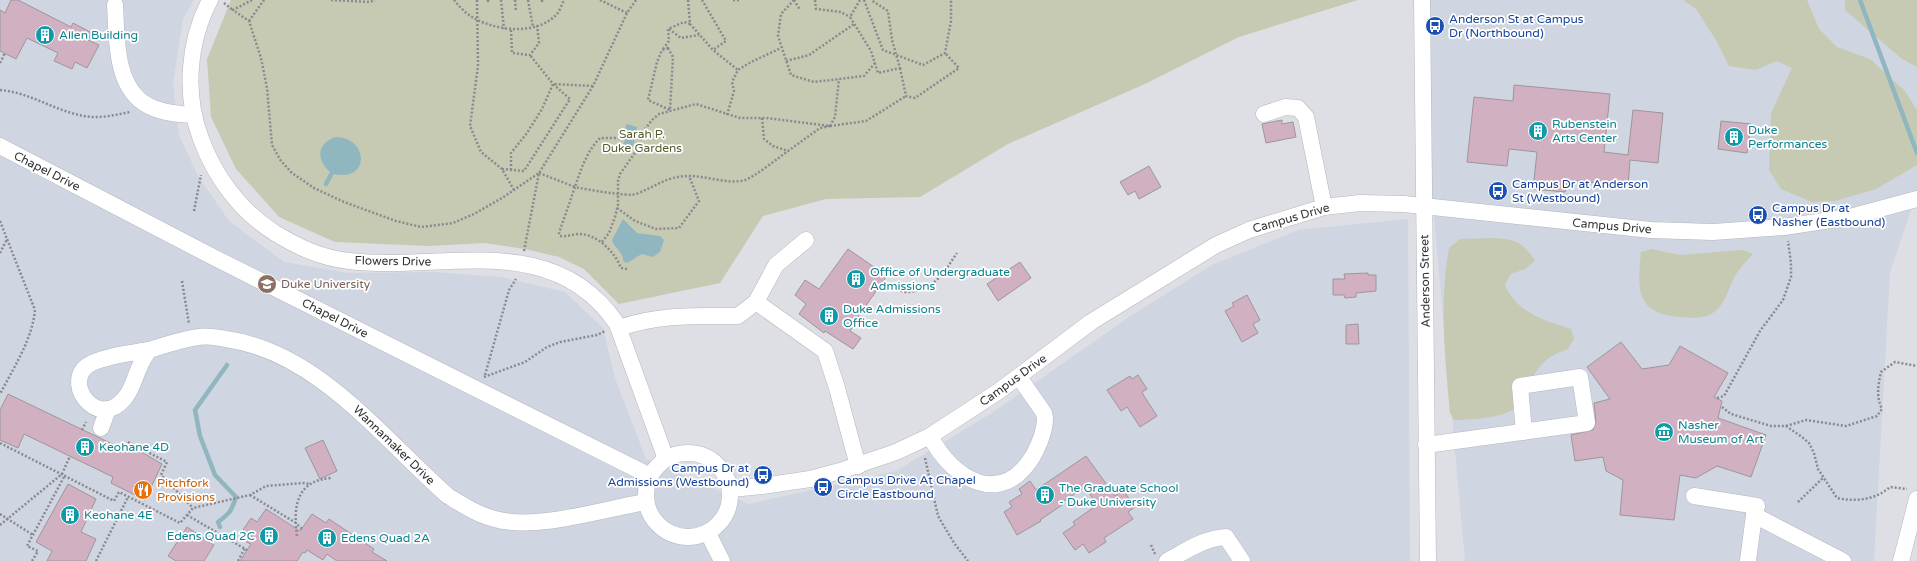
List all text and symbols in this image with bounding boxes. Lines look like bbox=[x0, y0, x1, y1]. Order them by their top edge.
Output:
place label: Anderson St at Campus Dr (Northbound) bbox=[1449, 12, 1584, 40]
bus stop icon: Anderson St at Campus Dr (Northbound) bbox=[1424, 15, 1446, 37]
building icon: Allen Building bbox=[34, 24, 56, 46]
place label: Allen Building bbox=[59, 28, 138, 42]
place label: Rubenstein Arts Center bbox=[1552, 117, 1617, 145]
building icon: Rubenstein Arts Center bbox=[1527, 120, 1549, 142]
place label: Duke Performances bbox=[1748, 123, 1828, 151]
building icon: Duke Performances bbox=[1723, 126, 1745, 148]
park label: Sarah P. Duke Gardens bbox=[602, 127, 682, 155]
street label: Chapel Drive bbox=[12, 148, 83, 194]
place label: Campus Dr at Anderson St (Westbound) bbox=[1512, 177, 1648, 205]
bus stop icon: Campus Dr at Anderson St (Westbound) bbox=[1487, 180, 1509, 202]
street label: Campus Drive bbox=[1251, 200, 1331, 236]
place label: Campus Dr at Nasher (Eastbound) bbox=[1772, 201, 1886, 229]
bus stop icon: Campus Dr at Nasher (Eastbound) bbox=[1747, 204, 1769, 226]
street label: Campus Drive bbox=[1572, 216, 1652, 236]
street label: Anderson Street bbox=[1417, 234, 1433, 328]
street label: Flowers Drive bbox=[355, 253, 432, 269]
place label: Office of Undergraduate Admissions bbox=[870, 265, 1010, 293]
building icon: Office of Undergraduate Admissions bbox=[845, 268, 867, 290]
school or university icon: Duke University bbox=[256, 273, 278, 295]
place label: Duke University bbox=[281, 277, 371, 291]
street label: Chapel Drive bbox=[300, 295, 371, 341]
place label: Duke Admissions Office bbox=[843, 302, 941, 330]
building icon: Duke Admissions Office bbox=[818, 305, 840, 327]
street label: Campus Drive bbox=[977, 351, 1049, 409]
street label: Wannamaker Drive bbox=[350, 402, 438, 488]
place label: Nasher Museum of Art bbox=[1678, 418, 1764, 446]
museum icon: Nasher Museum of Art bbox=[1653, 421, 1675, 443]
building icon: Keohane 4D bbox=[74, 436, 96, 458]
place label: Keohane 4D bbox=[99, 440, 169, 454]
place label: Campus Dr at Admissions (Westbound) bbox=[607, 461, 749, 489]
bus stop icon: Campus Dr at Admissions (Westbound) bbox=[752, 464, 774, 486]
place label: Campus Drive At Chapel Circle Eastbound bbox=[837, 473, 976, 501]
place label: Pitchfork Provisions bbox=[157, 476, 215, 504]
bus stop icon: Campus Drive At Chapel Circle Eastbound bbox=[812, 476, 834, 498]
restaurant icon: Pitchfork Provisions bbox=[132, 479, 154, 501]
place label: The Graduate School - Duke University bbox=[1059, 481, 1178, 509]
building icon: The Graduate School - Duke University bbox=[1034, 484, 1056, 506]
building icon: Keohane 4E bbox=[59, 504, 81, 526]
place label: Keohane 4E bbox=[84, 508, 153, 522]
building icon: Edens Quad 2C bbox=[258, 525, 280, 547]
building icon: Edens Quad 2A bbox=[316, 527, 338, 549]
place label: Edens Quad 2C bbox=[167, 529, 255, 543]
place label: Edens Quad 2A bbox=[341, 531, 430, 545]

